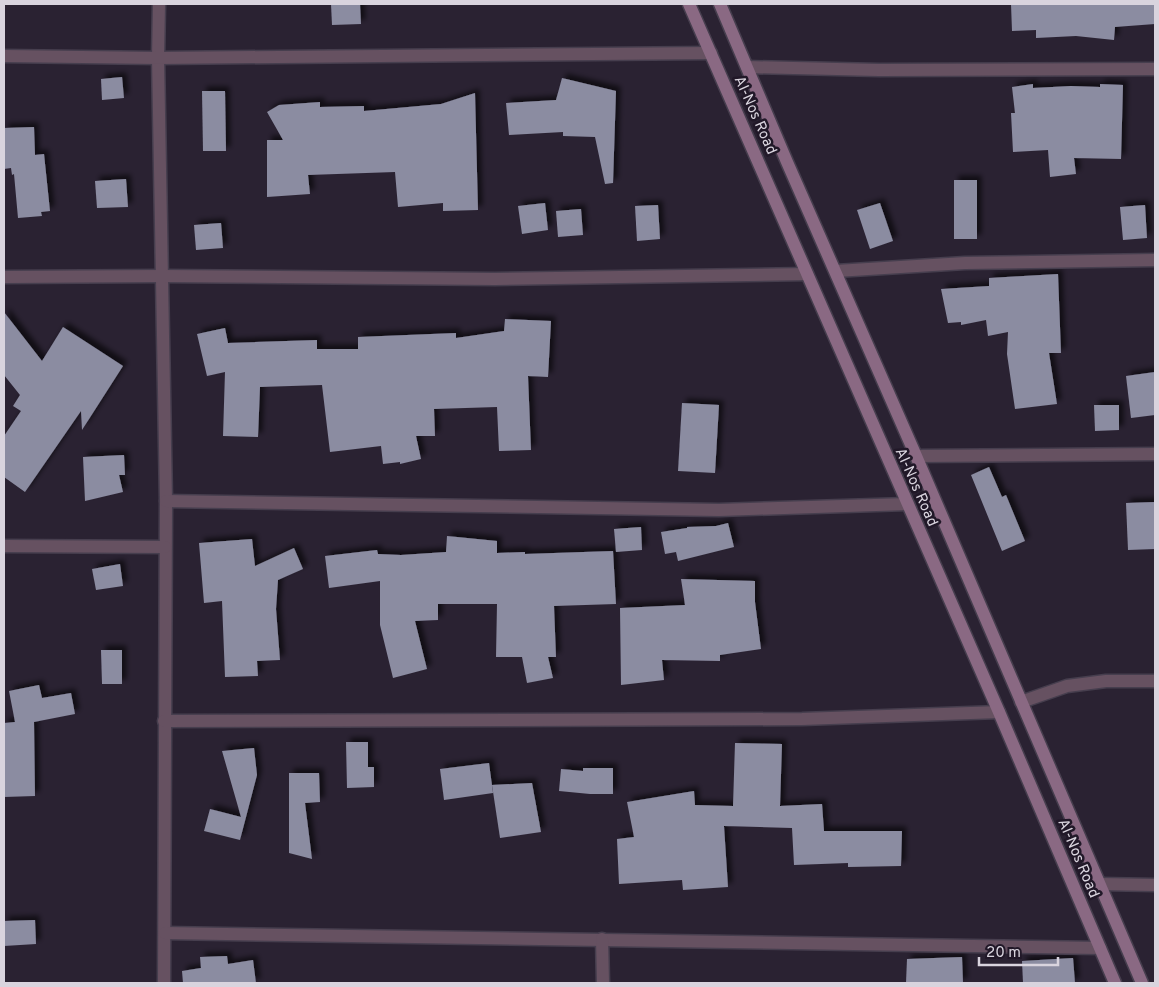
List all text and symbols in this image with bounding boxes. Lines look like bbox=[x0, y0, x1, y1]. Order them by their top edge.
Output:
street label: Al-Nos Road bbox=[729, 73, 780, 158]
street label: Al-Nos Road bbox=[890, 445, 941, 530]
street label: Al-Nos Road bbox=[1052, 816, 1103, 901]
scale bar bbox=[979, 934, 1058, 966]
text: 20 m bbox=[986, 944, 1021, 963]

